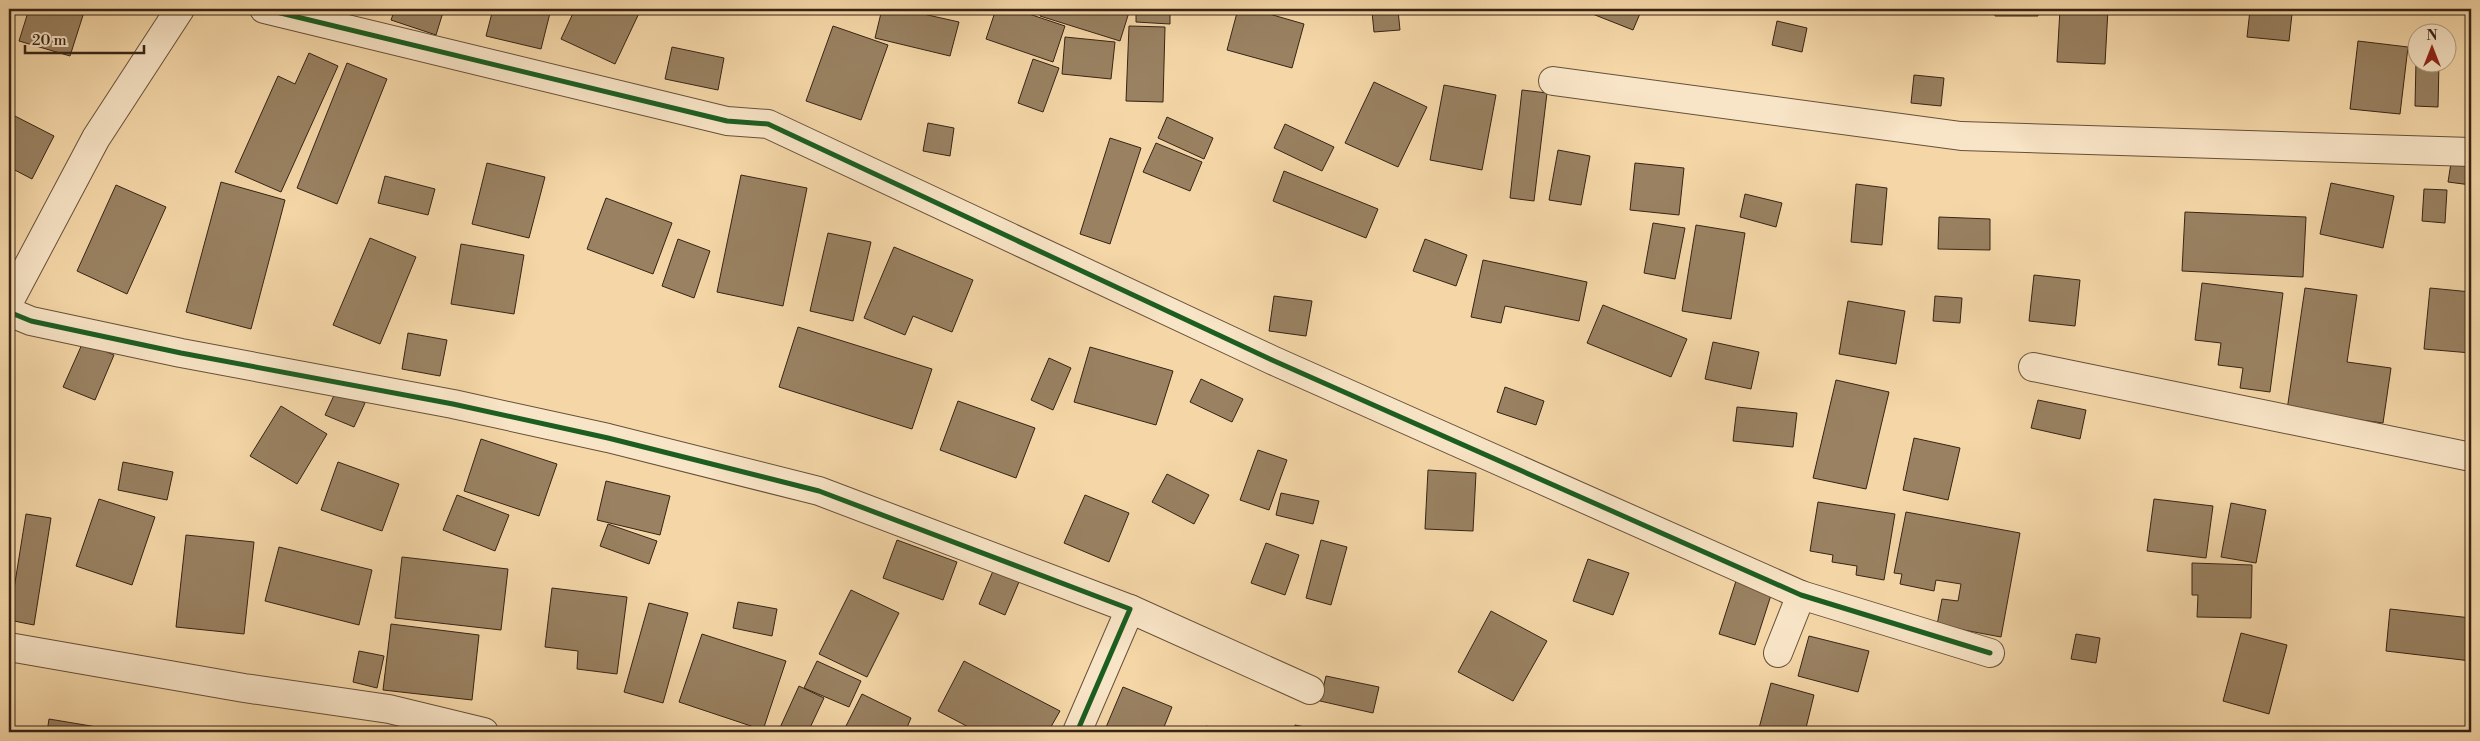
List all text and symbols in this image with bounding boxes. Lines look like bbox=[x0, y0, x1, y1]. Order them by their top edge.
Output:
scale bar bbox=[25, 22, 144, 54]
north arrow bbox=[2408, 22, 2458, 72]
text: N bbox=[2426, 27, 2438, 45]
text: 20 m bbox=[32, 31, 67, 50]

